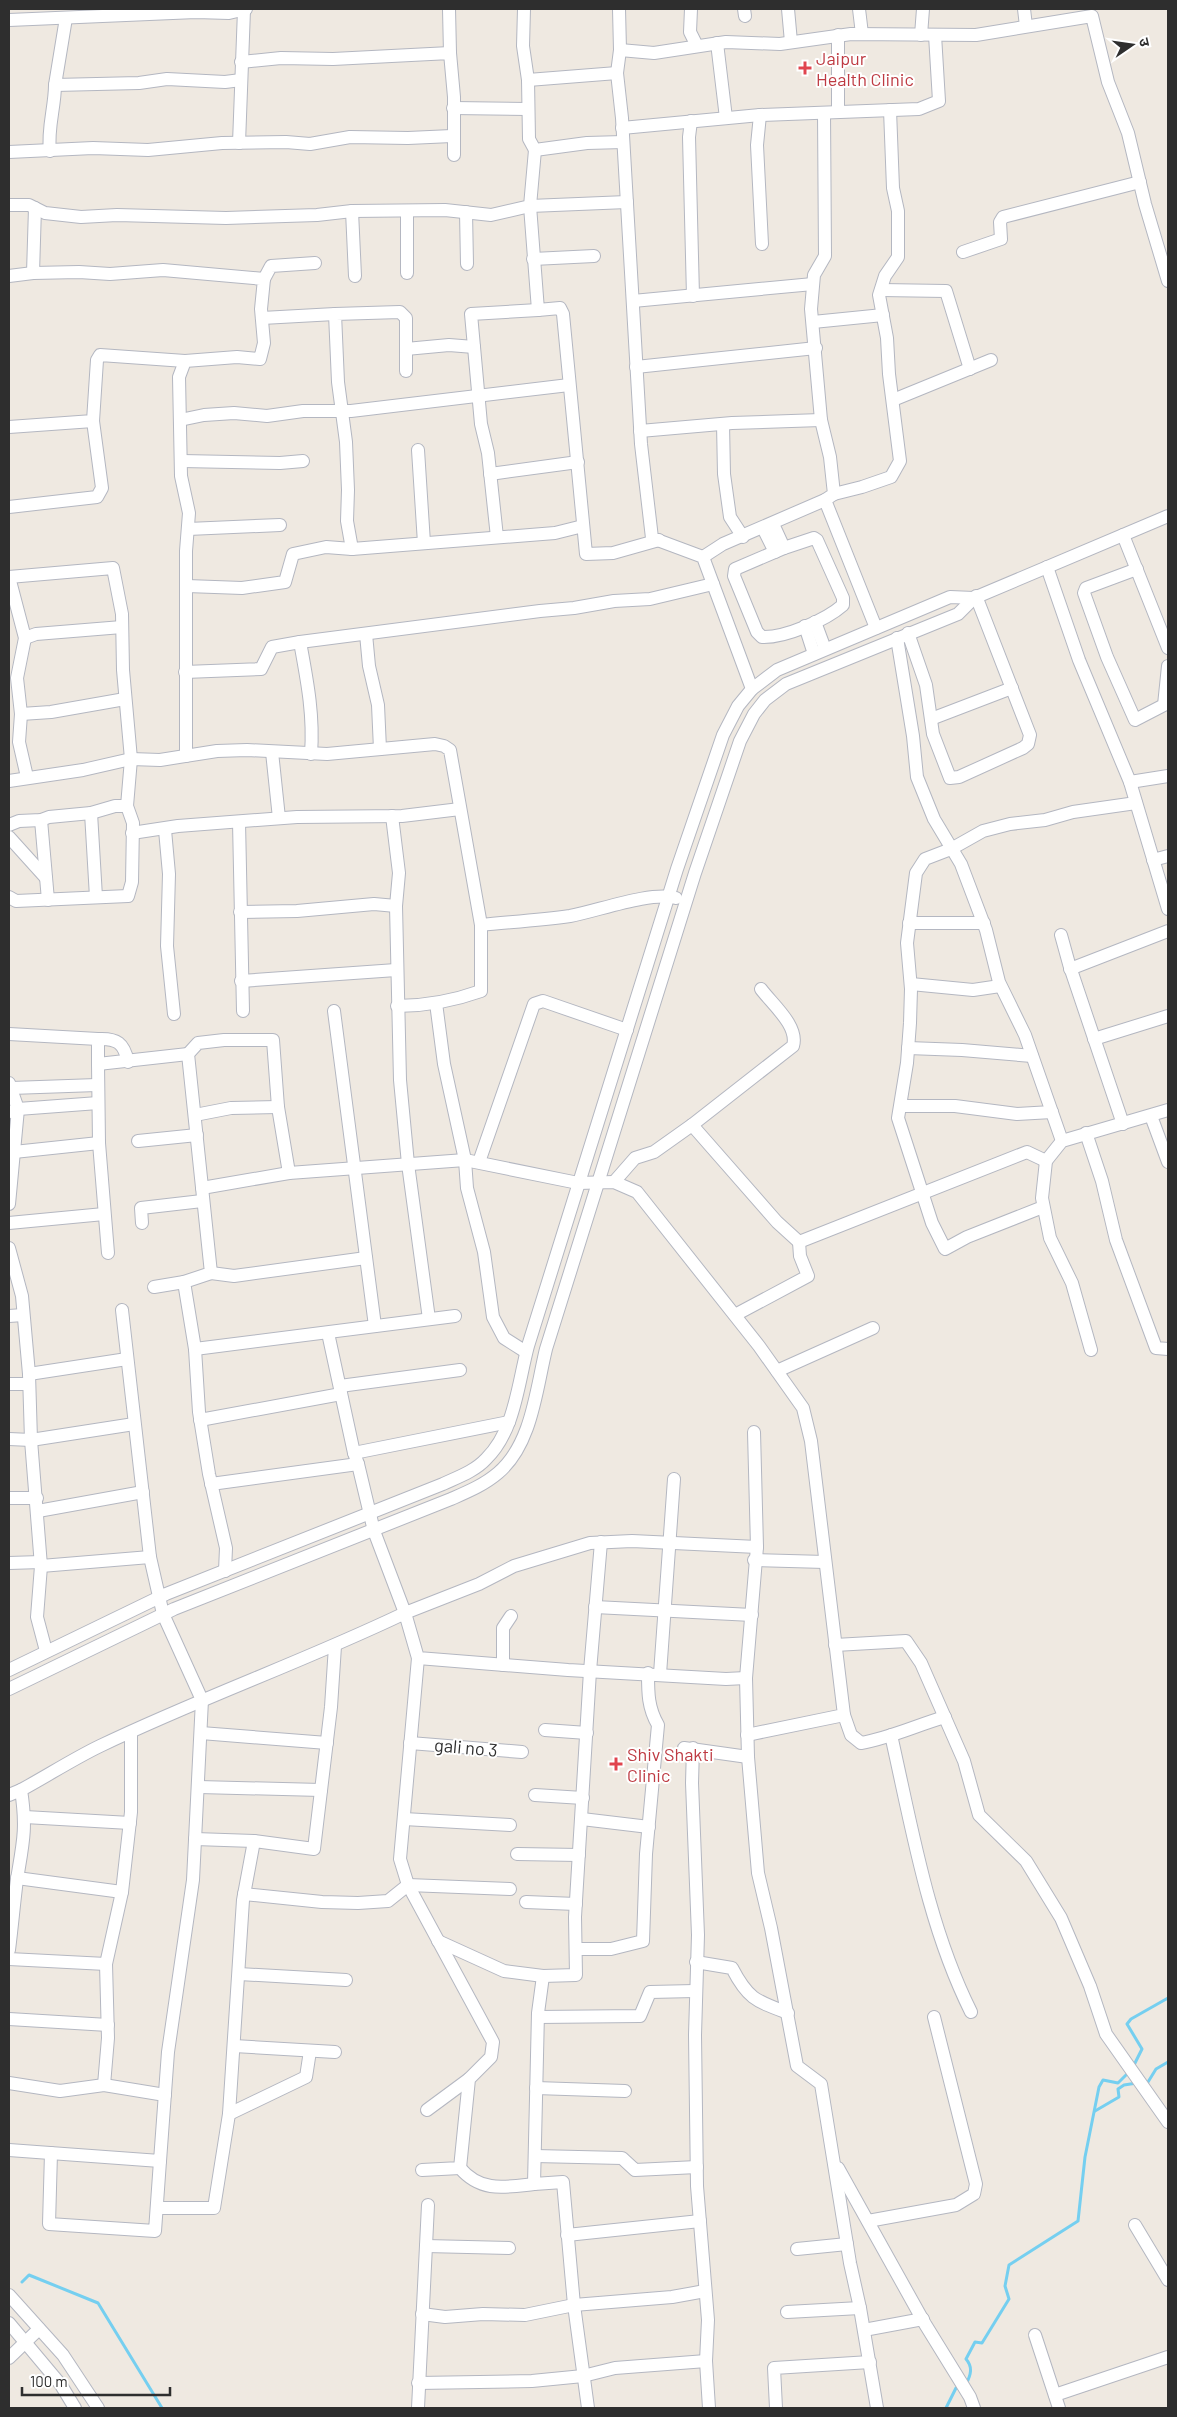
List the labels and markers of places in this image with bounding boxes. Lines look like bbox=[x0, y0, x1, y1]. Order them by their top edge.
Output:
place label: Jaipur Health Clinic bbox=[816, 47, 914, 90]
marker: Jaipur Health Clinic bbox=[798, 61, 812, 75]
place label: Shiv Shakti Clinic bbox=[627, 1743, 714, 1786]
marker: Shiv Shakti Clinic bbox=[609, 1757, 623, 1771]

